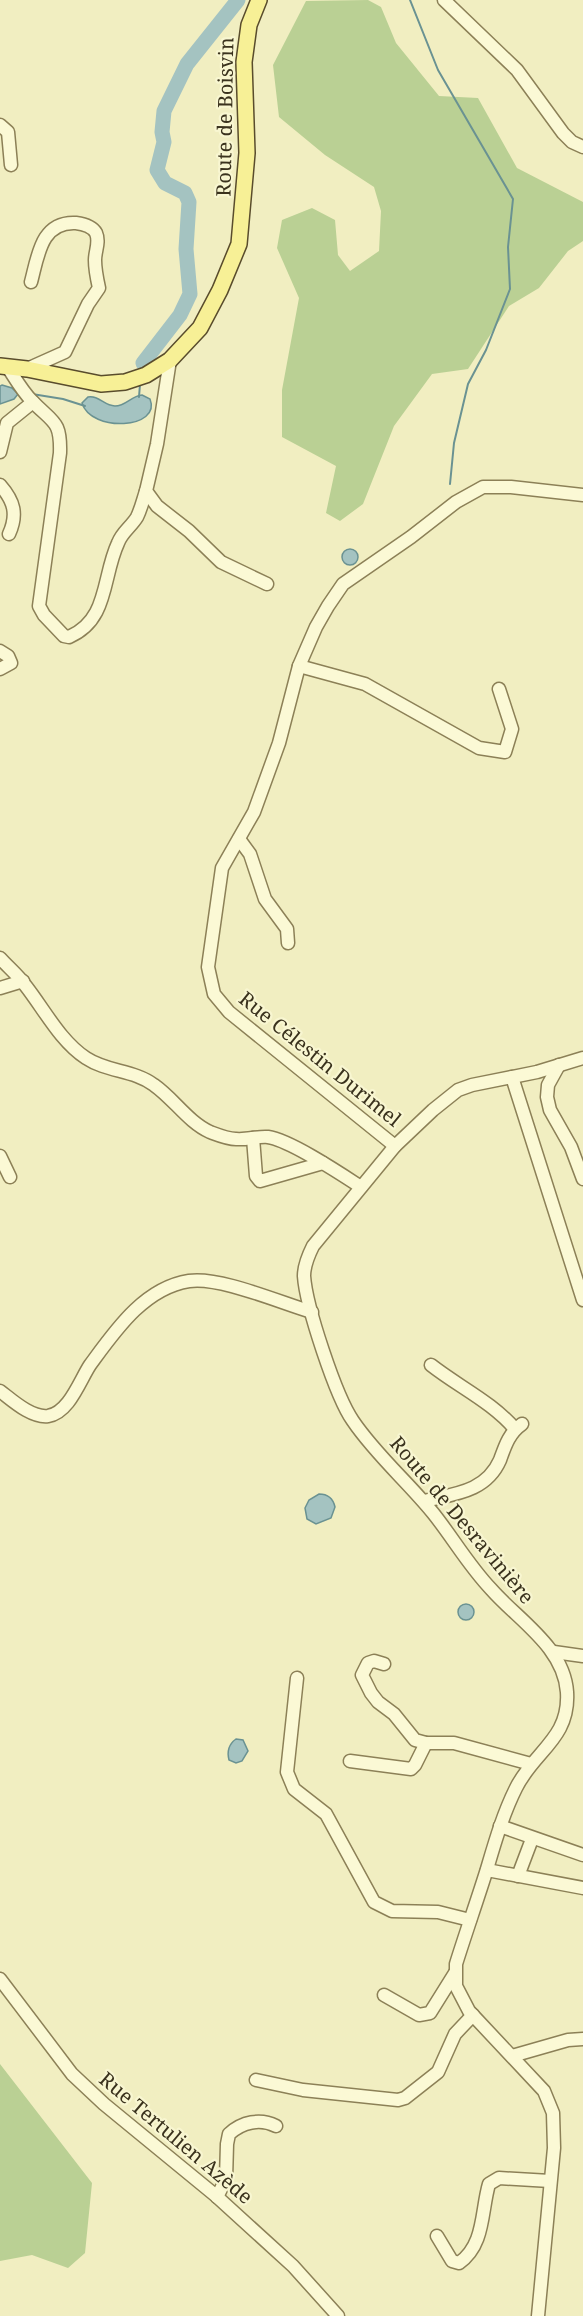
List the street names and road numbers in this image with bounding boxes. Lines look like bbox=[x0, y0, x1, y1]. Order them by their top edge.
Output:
street label: Route de Boisvin bbox=[210, 37, 239, 197]
street label: Rue Célestin Durimel bbox=[234, 985, 407, 1132]
street label: Route de Desravinière bbox=[384, 1430, 541, 1609]
street label: Rue Tertulien Azède bbox=[94, 2065, 259, 2210]

